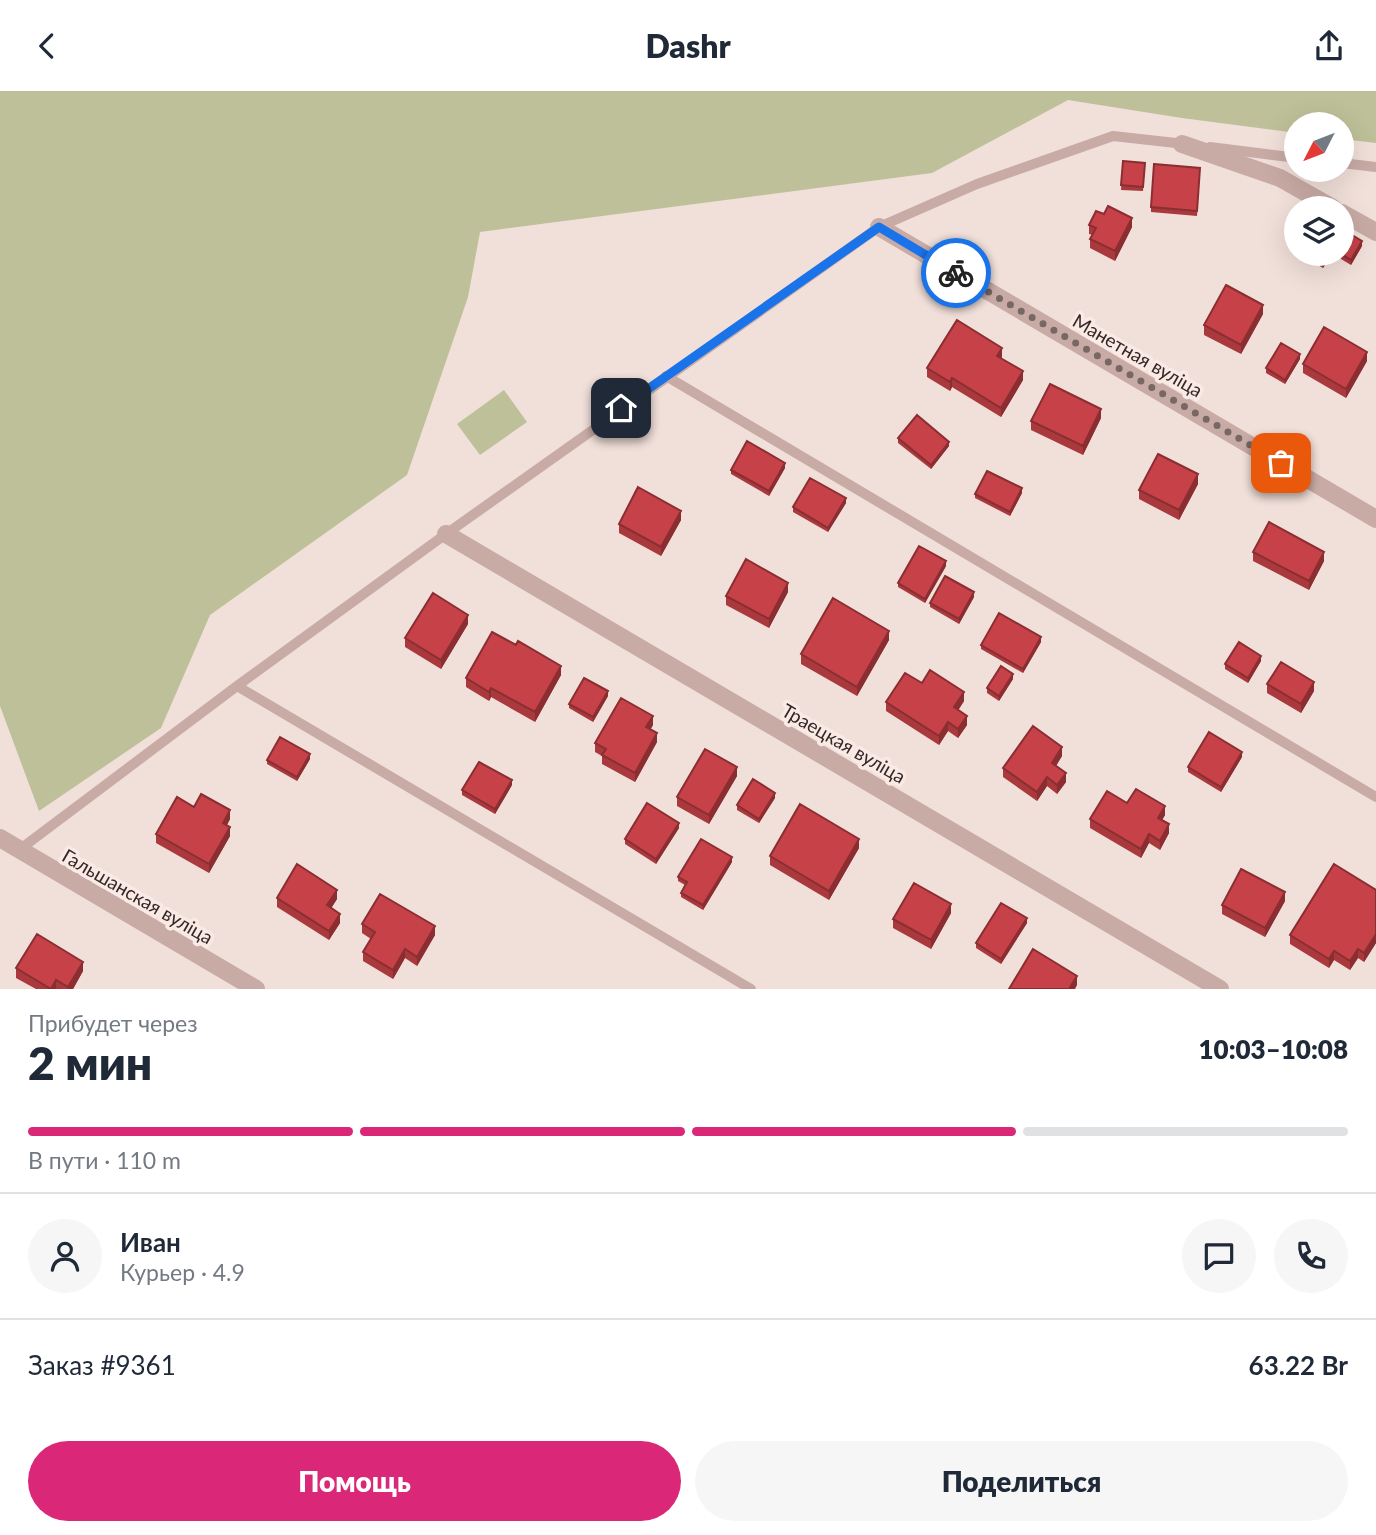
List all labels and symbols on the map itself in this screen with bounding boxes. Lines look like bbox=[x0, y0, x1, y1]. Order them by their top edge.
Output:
north arrow bbox=[1284, 112, 1354, 182]
courier bbox=[921, 238, 991, 308]
street label: Манетная вуліца bbox=[1069, 309, 1207, 401]
pin bbox=[591, 378, 651, 438]
pin bbox=[1251, 433, 1311, 493]
street label: Траецкая вуліца bbox=[778, 698, 910, 788]
street label: Гальшанская вуліца bbox=[59, 844, 217, 948]

